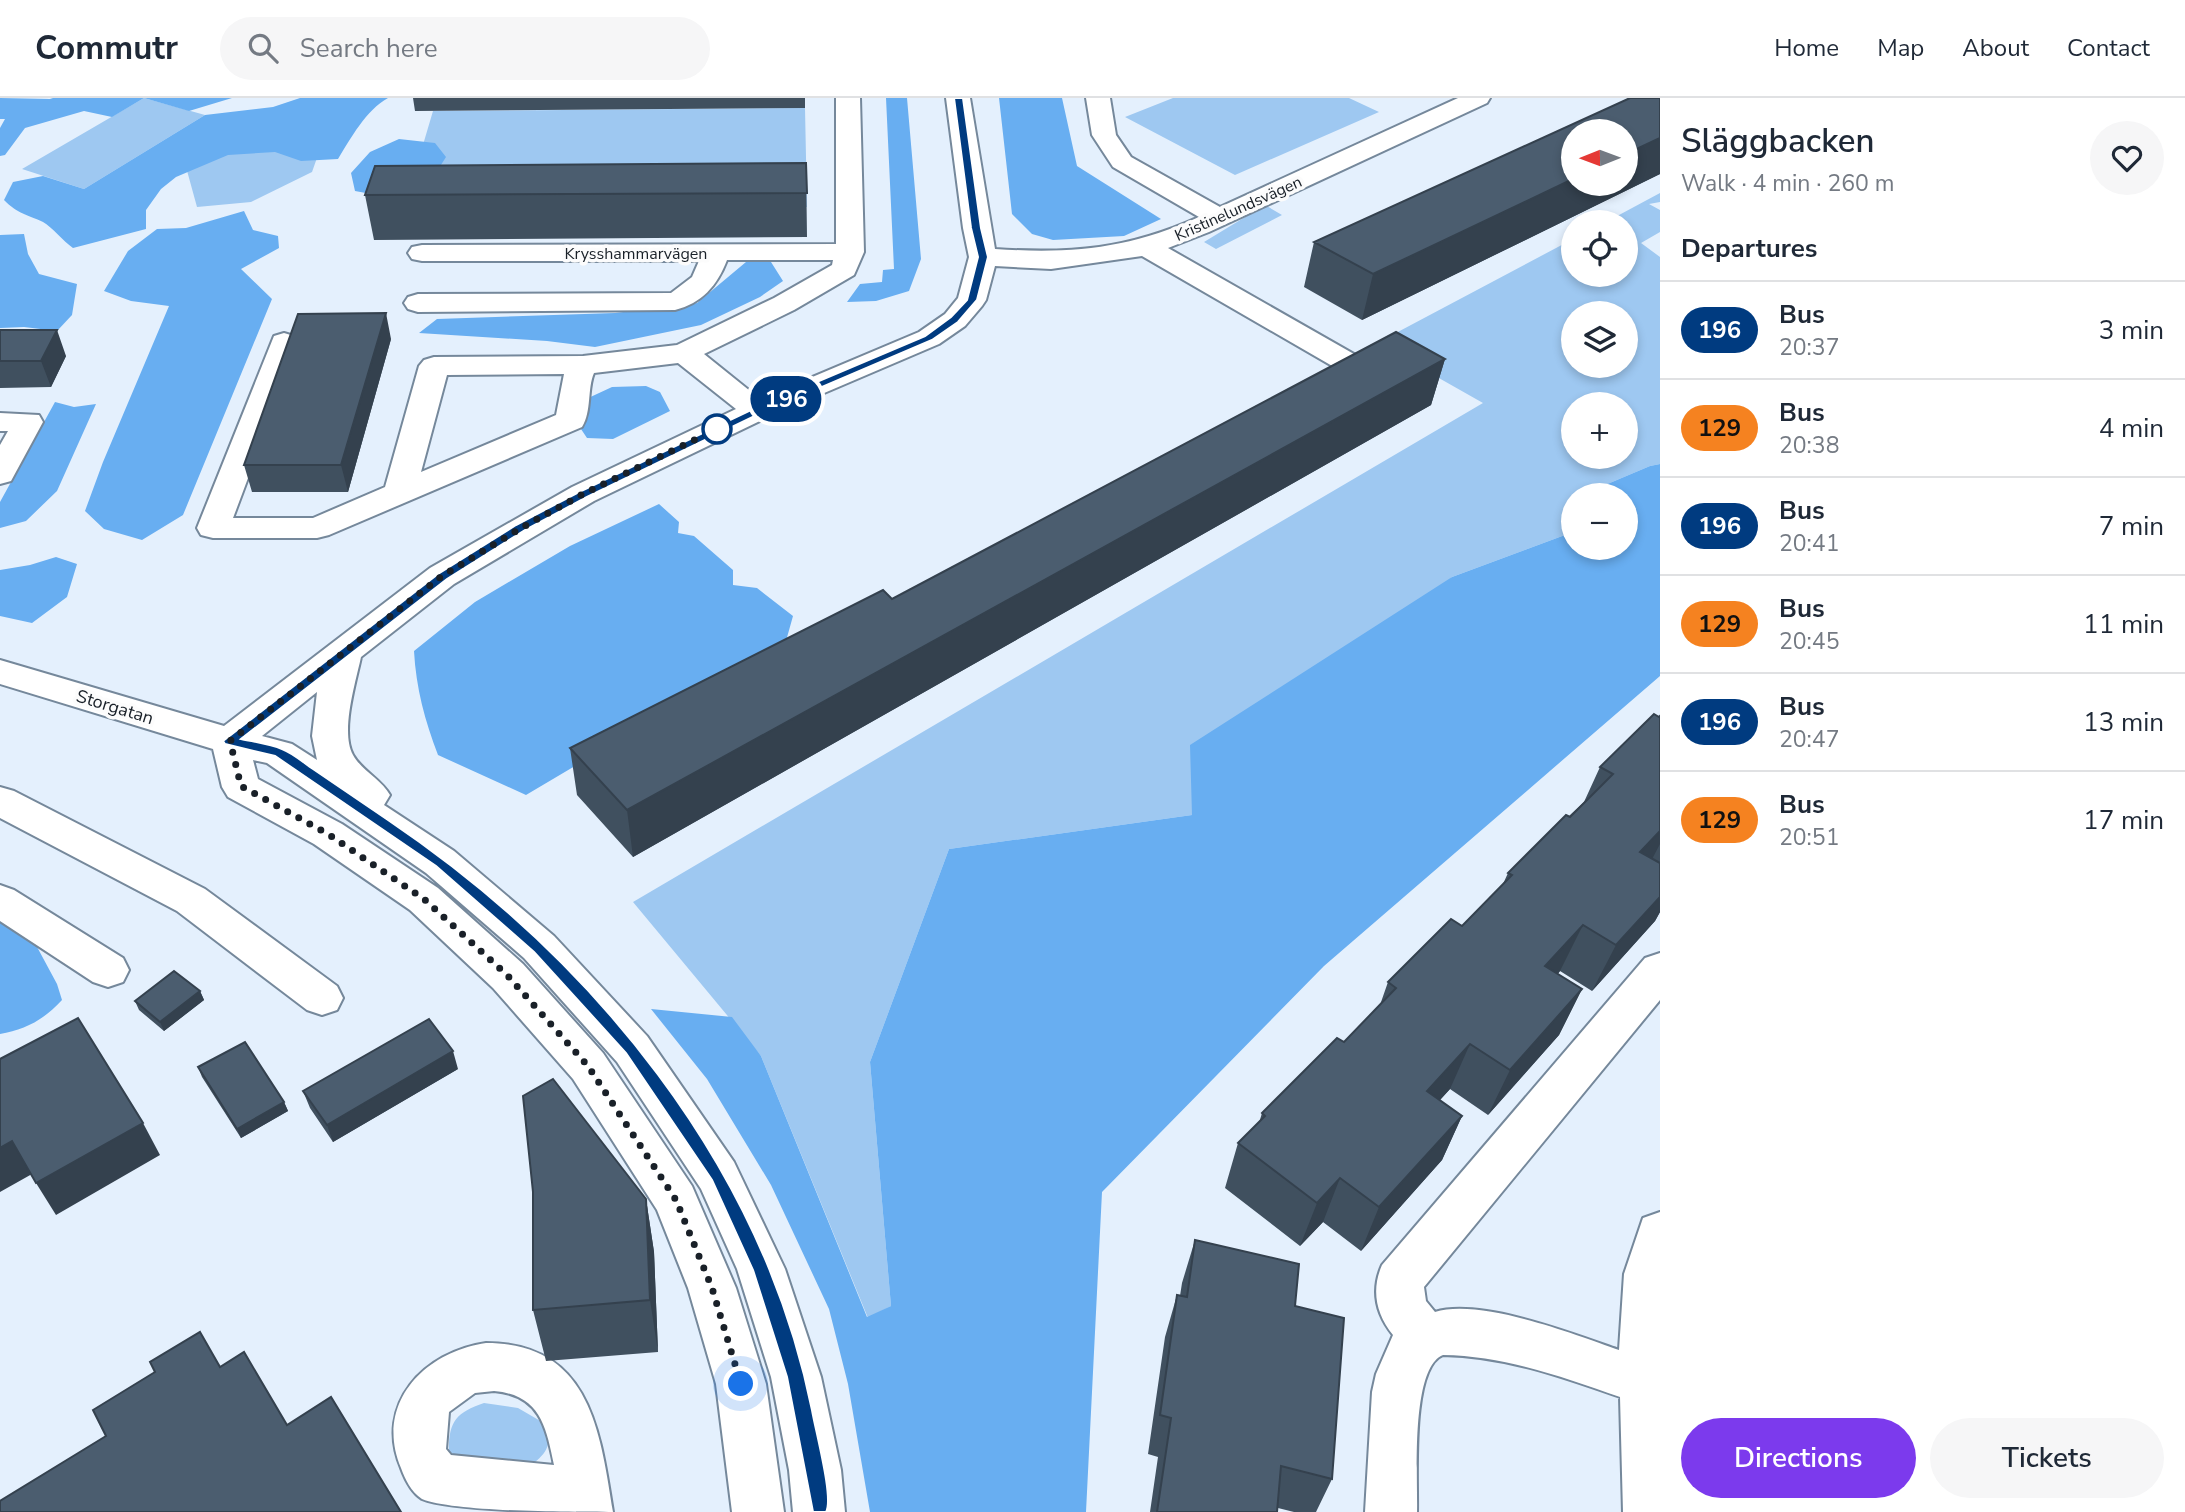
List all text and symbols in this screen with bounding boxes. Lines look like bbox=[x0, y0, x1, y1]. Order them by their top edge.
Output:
search box bbox=[220, 17, 710, 80]
text: Commutr bbox=[35, 26, 178, 71]
icon: search bbox=[244, 29, 282, 67]
text: Search here bbox=[300, 31, 438, 66]
text: Home bbox=[1774, 32, 1839, 64]
text: Map bbox=[1877, 32, 1924, 64]
text: About bbox=[1962, 32, 2029, 64]
text: Contact bbox=[2067, 32, 2150, 64]
north arrow bbox=[1561, 119, 1638, 196]
map controls bbox=[1561, 119, 1638, 560]
text: Släggbacken bbox=[1681, 119, 1875, 164]
button: heart bbox=[2090, 121, 2164, 195]
text: Walk · 4 min · 260 m bbox=[1681, 168, 1894, 199]
street label: Kristinelundsvägen bbox=[1171, 171, 1306, 247]
button: locate bbox=[1561, 210, 1638, 287]
text: Departures bbox=[1681, 231, 1817, 266]
street label: Krysshammarvägen bbox=[565, 243, 707, 265]
text: Bus bbox=[1779, 297, 1825, 332]
button: layers bbox=[1561, 301, 1638, 378]
text: 3 min bbox=[2099, 313, 2164, 348]
text: 196 bbox=[1698, 314, 1741, 346]
text: 20:37 bbox=[1779, 332, 1839, 363]
line badge: 196 bbox=[746, 376, 826, 422]
text: 196 bbox=[764, 383, 808, 415]
button: + bbox=[1561, 392, 1638, 469]
text: Bus bbox=[1779, 395, 1825, 430]
text: 4 min bbox=[2099, 411, 2164, 446]
text: 129 bbox=[1698, 412, 1741, 444]
unlabelled marker bbox=[702, 414, 732, 444]
text: 20:38 bbox=[1779, 430, 1839, 461]
button: − bbox=[1561, 483, 1638, 560]
text: Bus bbox=[1779, 493, 1825, 528]
text: 7 min bbox=[2099, 509, 2164, 544]
text: 196 bbox=[1698, 510, 1741, 542]
text: 20:41 bbox=[1779, 528, 1839, 559]
text: Bus bbox=[1779, 591, 1825, 626]
text: 11 min bbox=[2083, 607, 2164, 642]
text: 129 bbox=[1698, 608, 1741, 640]
text: 20:45 bbox=[1779, 626, 1839, 657]
street label: Storgatan bbox=[73, 684, 157, 730]
text: Bus bbox=[1779, 689, 1825, 724]
text: 13 min bbox=[2083, 705, 2164, 740]
text: 196 bbox=[1698, 706, 1741, 738]
text: 20:47 bbox=[1779, 724, 1839, 755]
text: Bus bbox=[1779, 787, 1825, 822]
text: 17 min bbox=[2083, 803, 2164, 838]
text: 129 bbox=[1698, 804, 1741, 836]
text: 20:51 bbox=[1779, 822, 1839, 853]
your location bbox=[723, 1366, 758, 1401]
button: Directions bbox=[1681, 1418, 1916, 1498]
button: Tickets bbox=[1930, 1418, 2164, 1498]

